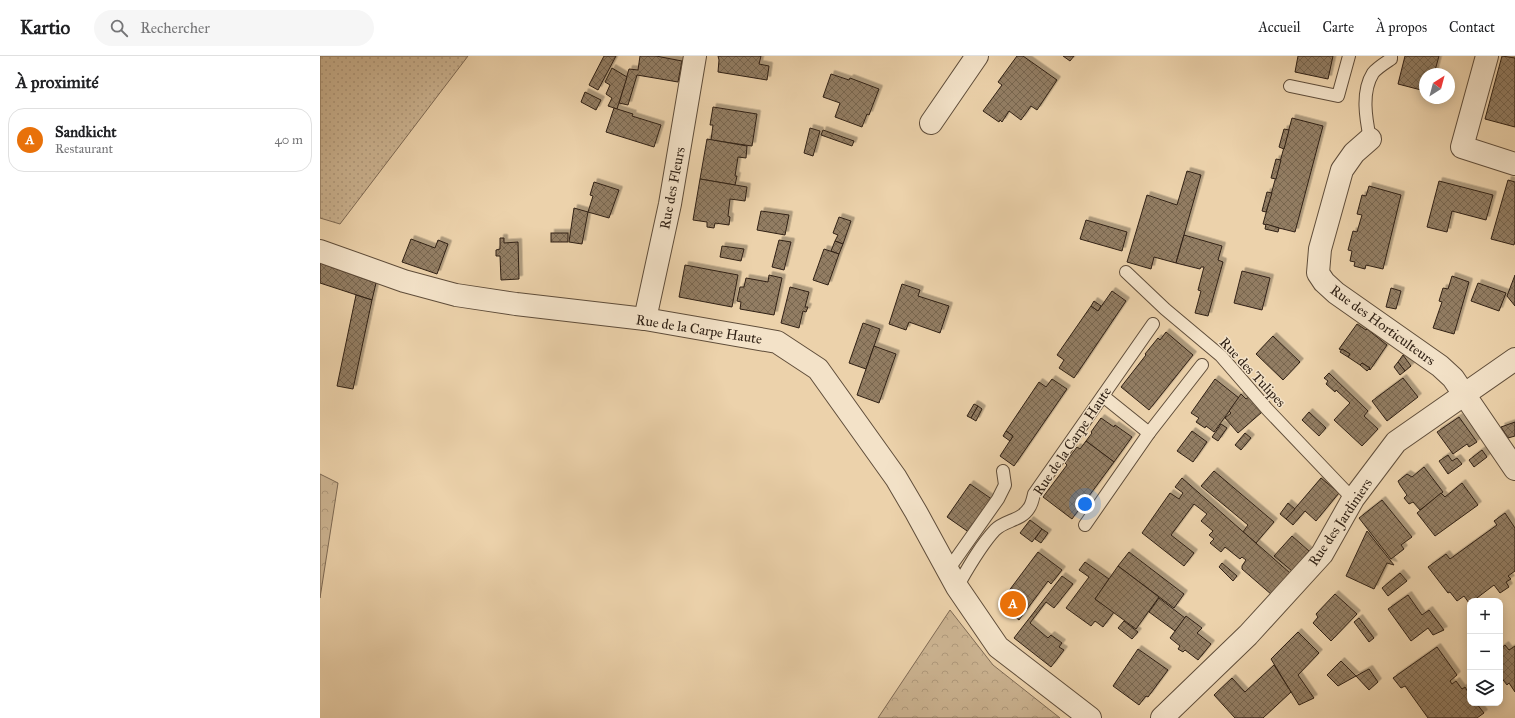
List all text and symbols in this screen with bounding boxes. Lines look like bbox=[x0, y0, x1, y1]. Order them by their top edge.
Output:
search box bbox=[94, 10, 374, 46]
text: Kartio bbox=[20, 16, 70, 39]
icon: search bbox=[108, 17, 130, 39]
text: Rechercher bbox=[140, 19, 210, 37]
text: Accueil bbox=[1258, 19, 1301, 36]
text: Carte bbox=[1323, 19, 1354, 36]
text: À propos bbox=[1376, 19, 1427, 36]
text: Contact bbox=[1449, 19, 1495, 36]
north arrow bbox=[1419, 68, 1455, 104]
text: À proximité bbox=[16, 72, 99, 93]
text: Sandkicht bbox=[55, 123, 117, 141]
text: A bbox=[26, 132, 34, 148]
text: 40 m bbox=[274, 132, 303, 148]
text: Restaurant bbox=[55, 141, 113, 157]
street label: Rue des Fleurs bbox=[656, 145, 689, 231]
street label: Rue des Horticulteurs bbox=[1327, 282, 1439, 369]
street label: Rue de la Carpe Haute bbox=[635, 311, 763, 348]
street label: Rue des Tulipes bbox=[1216, 334, 1289, 411]
street label: Rue de la Carpe Haute bbox=[1030, 384, 1115, 499]
street label: Rue des Jardiniers bbox=[1305, 475, 1377, 570]
your location bbox=[1075, 494, 1095, 514]
pin: A bbox=[1000, 589, 1026, 619]
map controls bbox=[1467, 598, 1503, 706]
button: + bbox=[1467, 598, 1503, 634]
button: − bbox=[1467, 634, 1503, 670]
button: layers bbox=[1467, 670, 1503, 706]

